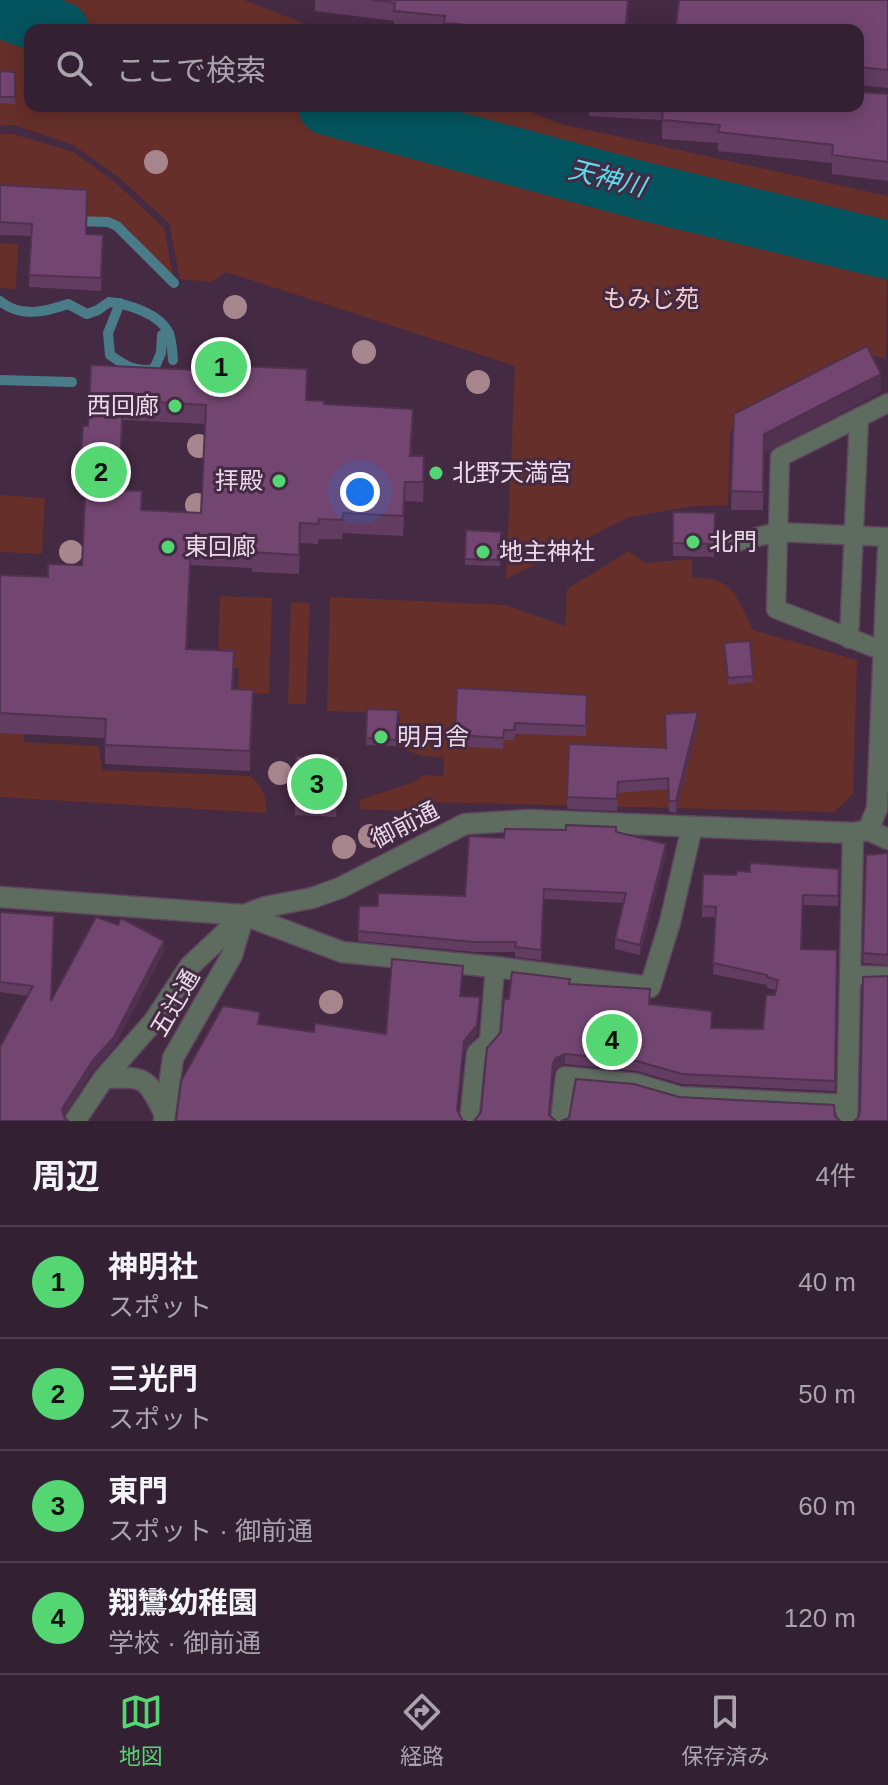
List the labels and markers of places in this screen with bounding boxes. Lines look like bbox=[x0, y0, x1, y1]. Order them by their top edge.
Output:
pin: 1 bbox=[195, 337, 247, 397]
place label: 西回廊 bbox=[87, 392, 159, 419]
marker: 西回廊 bbox=[166, 397, 184, 415]
pin: 2 bbox=[75, 442, 127, 502]
place label: 北野天満宮 bbox=[452, 459, 572, 486]
marker: 北野天満宮 bbox=[427, 464, 445, 482]
place label: 拝殿 bbox=[215, 467, 263, 494]
marker: 拝殿 bbox=[270, 472, 288, 490]
place label: 北門 bbox=[709, 528, 757, 555]
place label: 東回廊 bbox=[184, 533, 256, 560]
marker: 北門 bbox=[684, 533, 702, 551]
marker: 東回廊 bbox=[159, 538, 177, 556]
place label: 地主神社 bbox=[499, 538, 595, 565]
marker: 地主神社 bbox=[474, 543, 492, 561]
place label: 明月舎 bbox=[397, 723, 469, 750]
marker: 明月舎 bbox=[372, 728, 390, 746]
pin: 3 bbox=[291, 754, 343, 814]
pin: 4 bbox=[586, 1010, 638, 1070]

